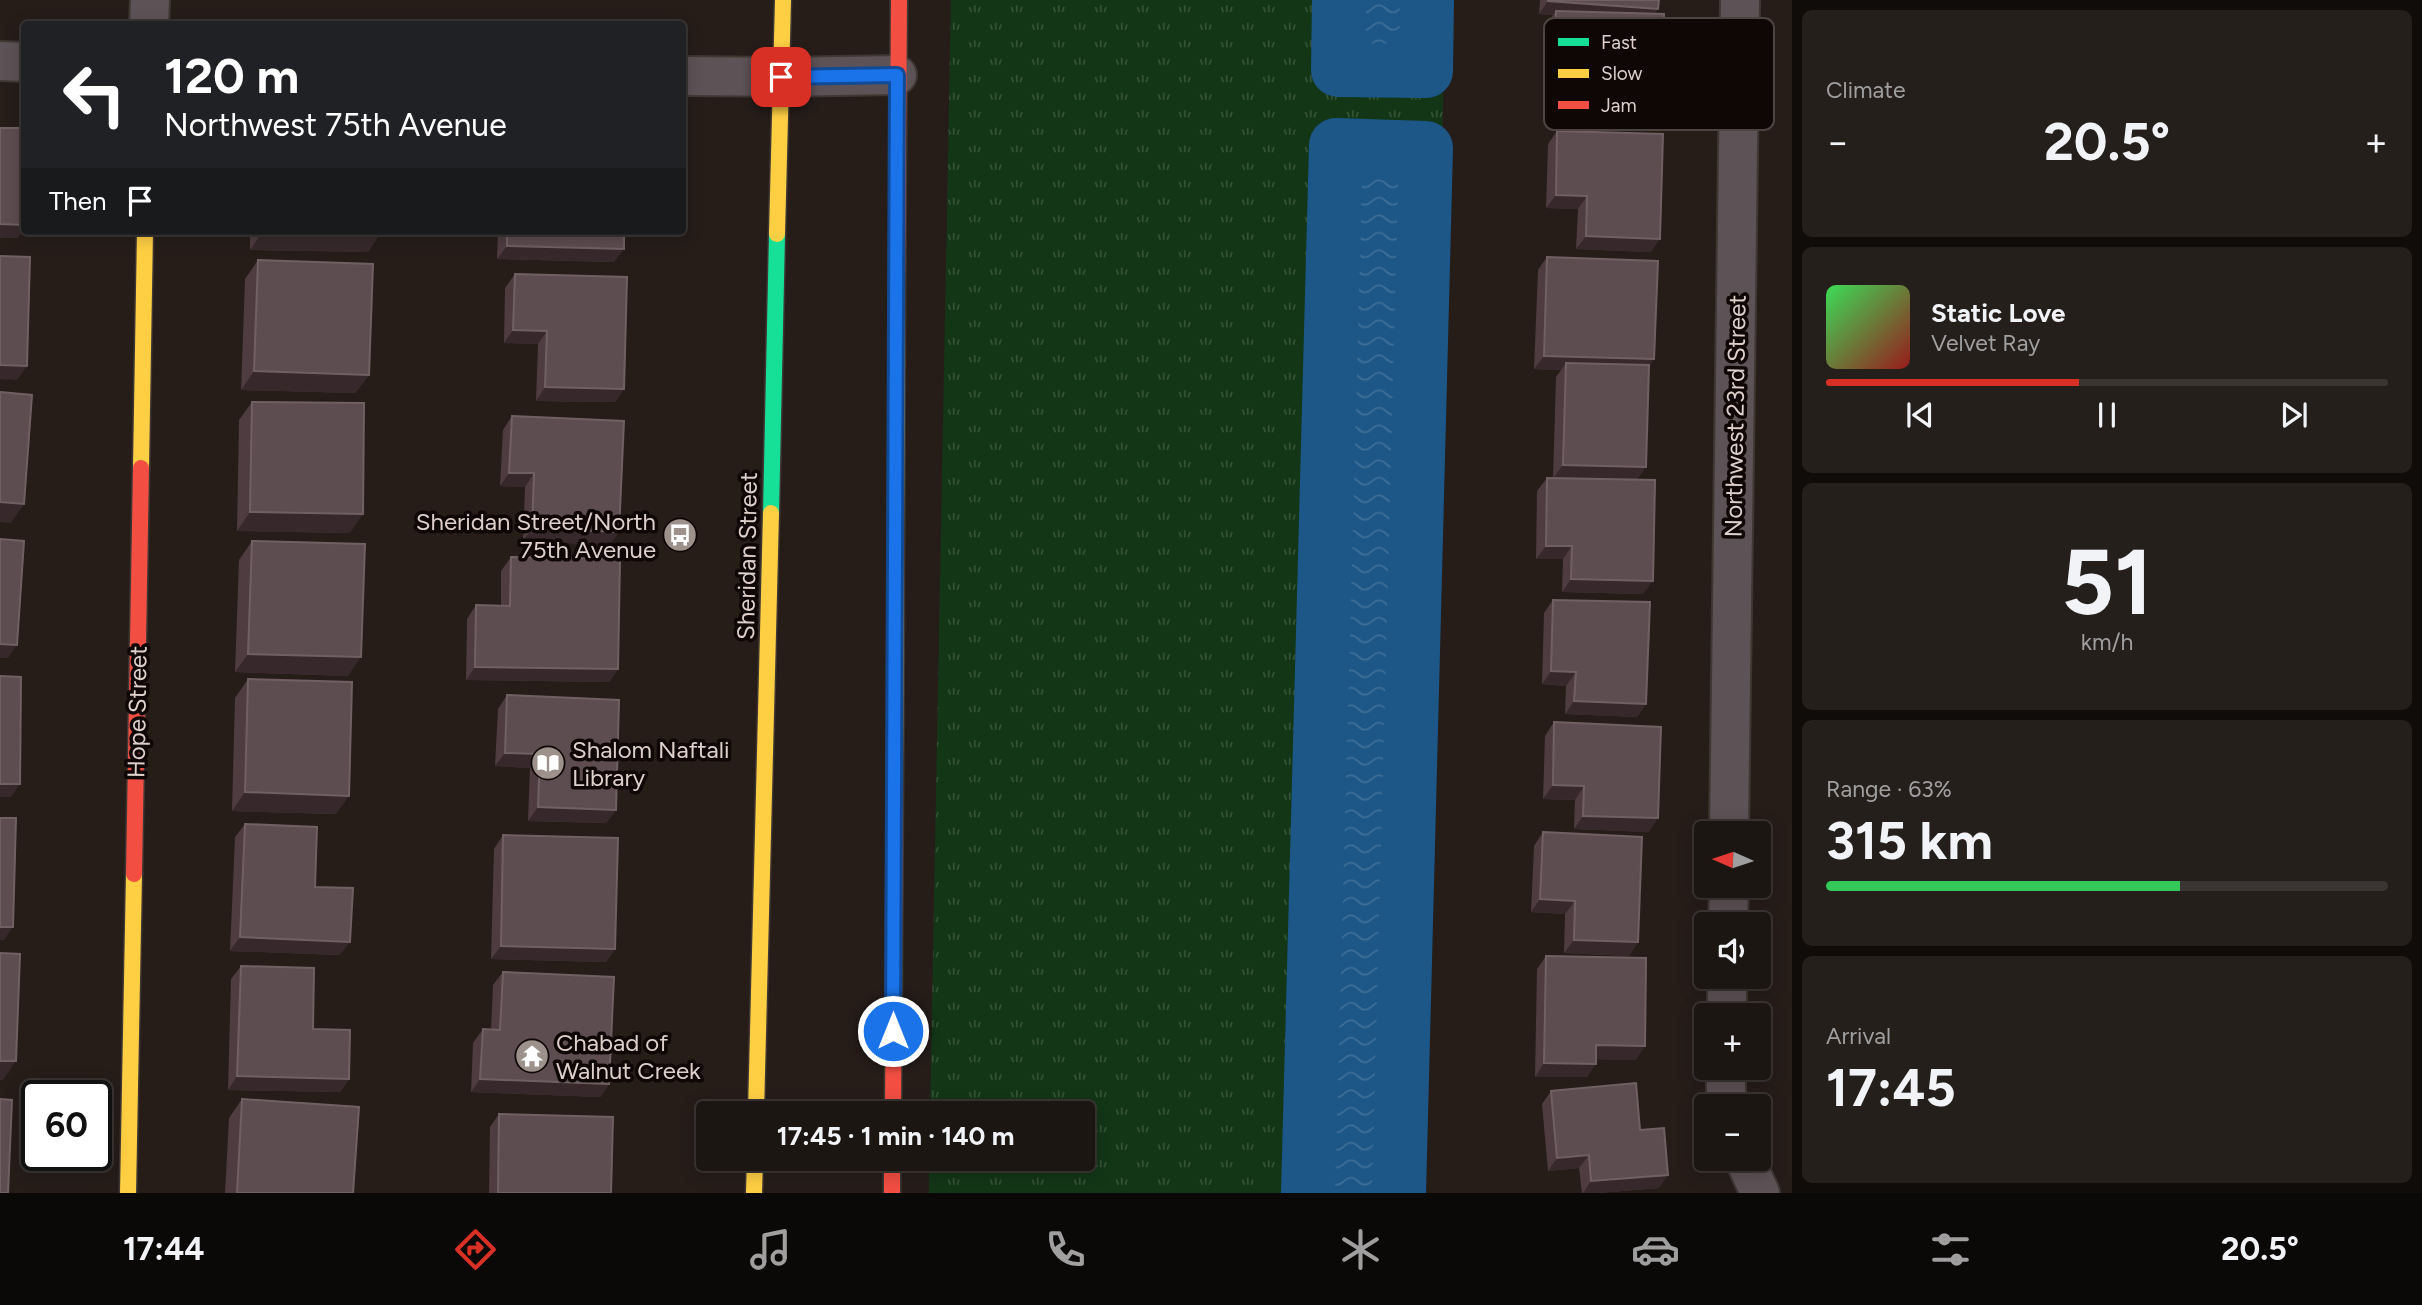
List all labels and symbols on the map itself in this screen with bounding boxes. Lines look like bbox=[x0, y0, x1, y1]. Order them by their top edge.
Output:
legend bbox=[1544, 18, 1774, 130]
text: Fast bbox=[1601, 31, 1637, 54]
pin bbox=[751, 47, 811, 107]
text: Slow bbox=[1601, 62, 1643, 85]
text: Jam bbox=[1601, 94, 1637, 117]
street label: Northwest 23rd Street bbox=[1718, 295, 1752, 537]
street label: Sheridan Street bbox=[731, 472, 763, 640]
place label: Sheridan Street/North 75th Avenue bbox=[416, 507, 656, 564]
bus stop icon: Sheridan Street/North 75th Avenue bbox=[661, 516, 699, 554]
street label: Hope Street bbox=[121, 646, 153, 778]
place label: Shalom Naftali Library bbox=[572, 735, 730, 792]
library icon: Shalom Naftali Library bbox=[529, 744, 567, 782]
north arrow bbox=[1694, 821, 1771, 898]
position arrow bbox=[856, 994, 930, 1068]
place label: Chabad of Walnut Creek bbox=[556, 1028, 701, 1085]
temple icon: Chabad of Walnut Creek bbox=[513, 1037, 551, 1075]
speed limit sign: 60 bbox=[21, 1080, 112, 1171]

